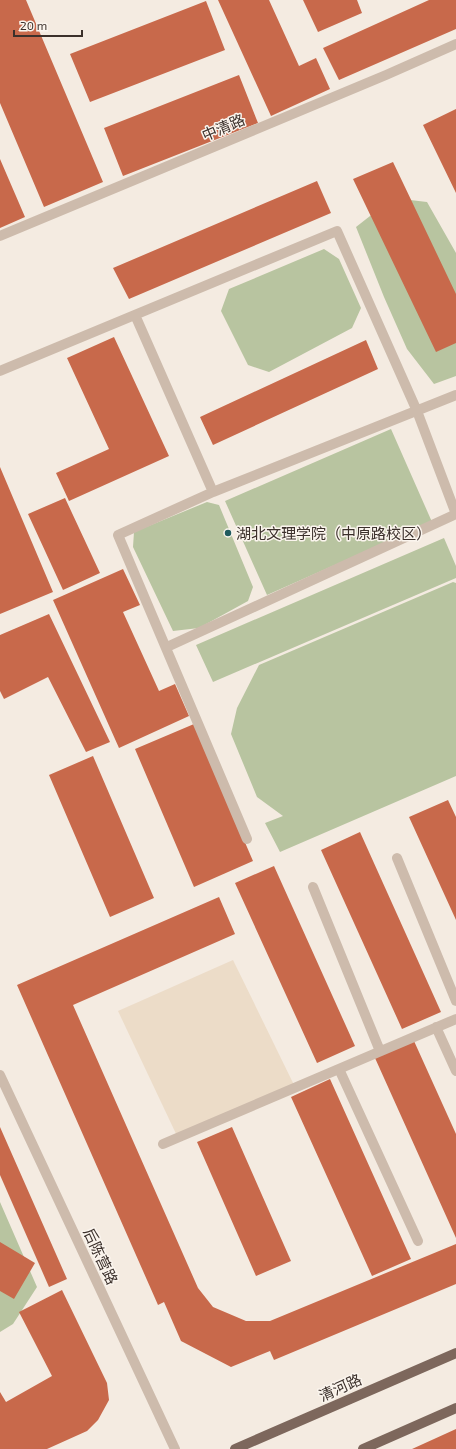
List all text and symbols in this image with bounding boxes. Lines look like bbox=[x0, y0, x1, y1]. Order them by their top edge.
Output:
scale bar bbox=[14, 12, 82, 38]
text: 20 m bbox=[20, 18, 47, 32]
street label: 中清路 bbox=[199, 110, 247, 144]
place label: 湖北文理学院（中原路校区） bbox=[236, 524, 431, 542]
marker: 湖北文理学院（中原路校区） bbox=[223, 528, 233, 538]
street label: 后陈营路 bbox=[80, 1225, 122, 1287]
street label: 清河路 bbox=[316, 1370, 364, 1404]

